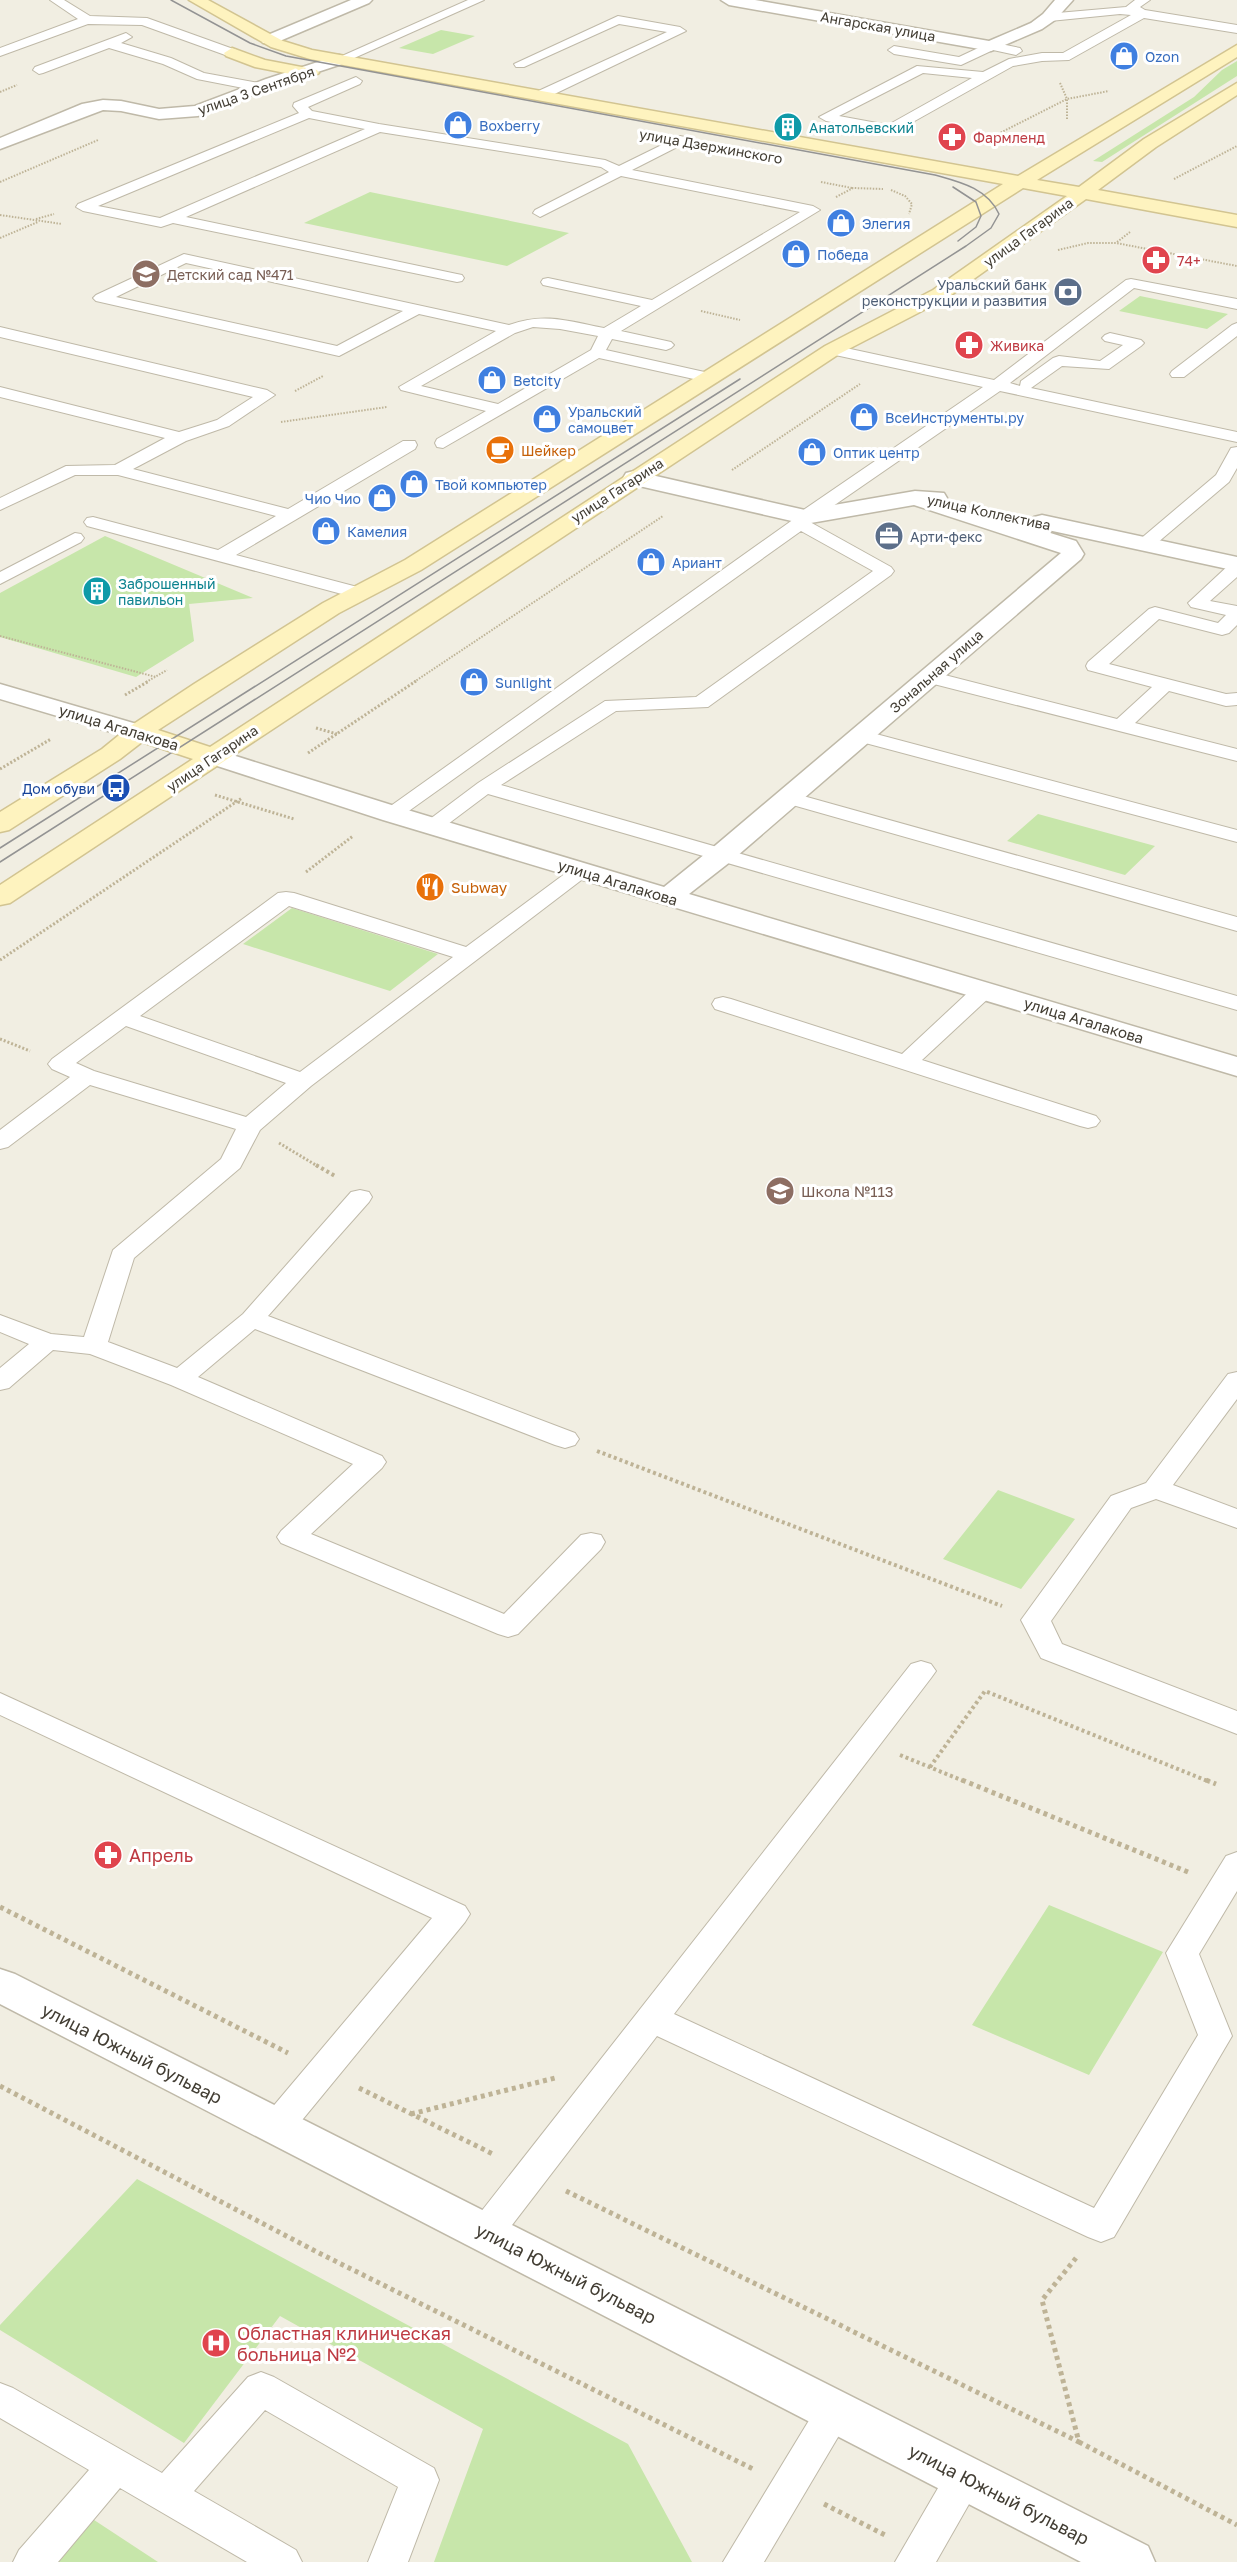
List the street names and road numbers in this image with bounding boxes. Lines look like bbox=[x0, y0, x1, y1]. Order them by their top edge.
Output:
street label: Ангарская улица bbox=[819, 8, 937, 44]
street label: улица 3 Сентября bbox=[196, 62, 316, 118]
street label: улица Дзержинского bbox=[638, 125, 784, 167]
street label: улица Гагарина bbox=[980, 194, 1076, 270]
street label: улица Гагарина bbox=[568, 454, 666, 526]
street label: улица Коллектива bbox=[926, 491, 1052, 533]
street label: Зональная улица bbox=[886, 626, 986, 716]
street label: улица Агалакова bbox=[57, 700, 181, 754]
street label: улица Гагарина bbox=[163, 721, 261, 795]
street label: улица Агалакова bbox=[556, 855, 680, 909]
street label: улица Агалакова bbox=[1022, 993, 1146, 1047]
street label: улица Южный бульвар bbox=[38, 1998, 226, 2108]
street label: улица Южный бульвар bbox=[472, 2218, 660, 2328]
street label: улица Южный бульвар bbox=[905, 2439, 1093, 2549]

